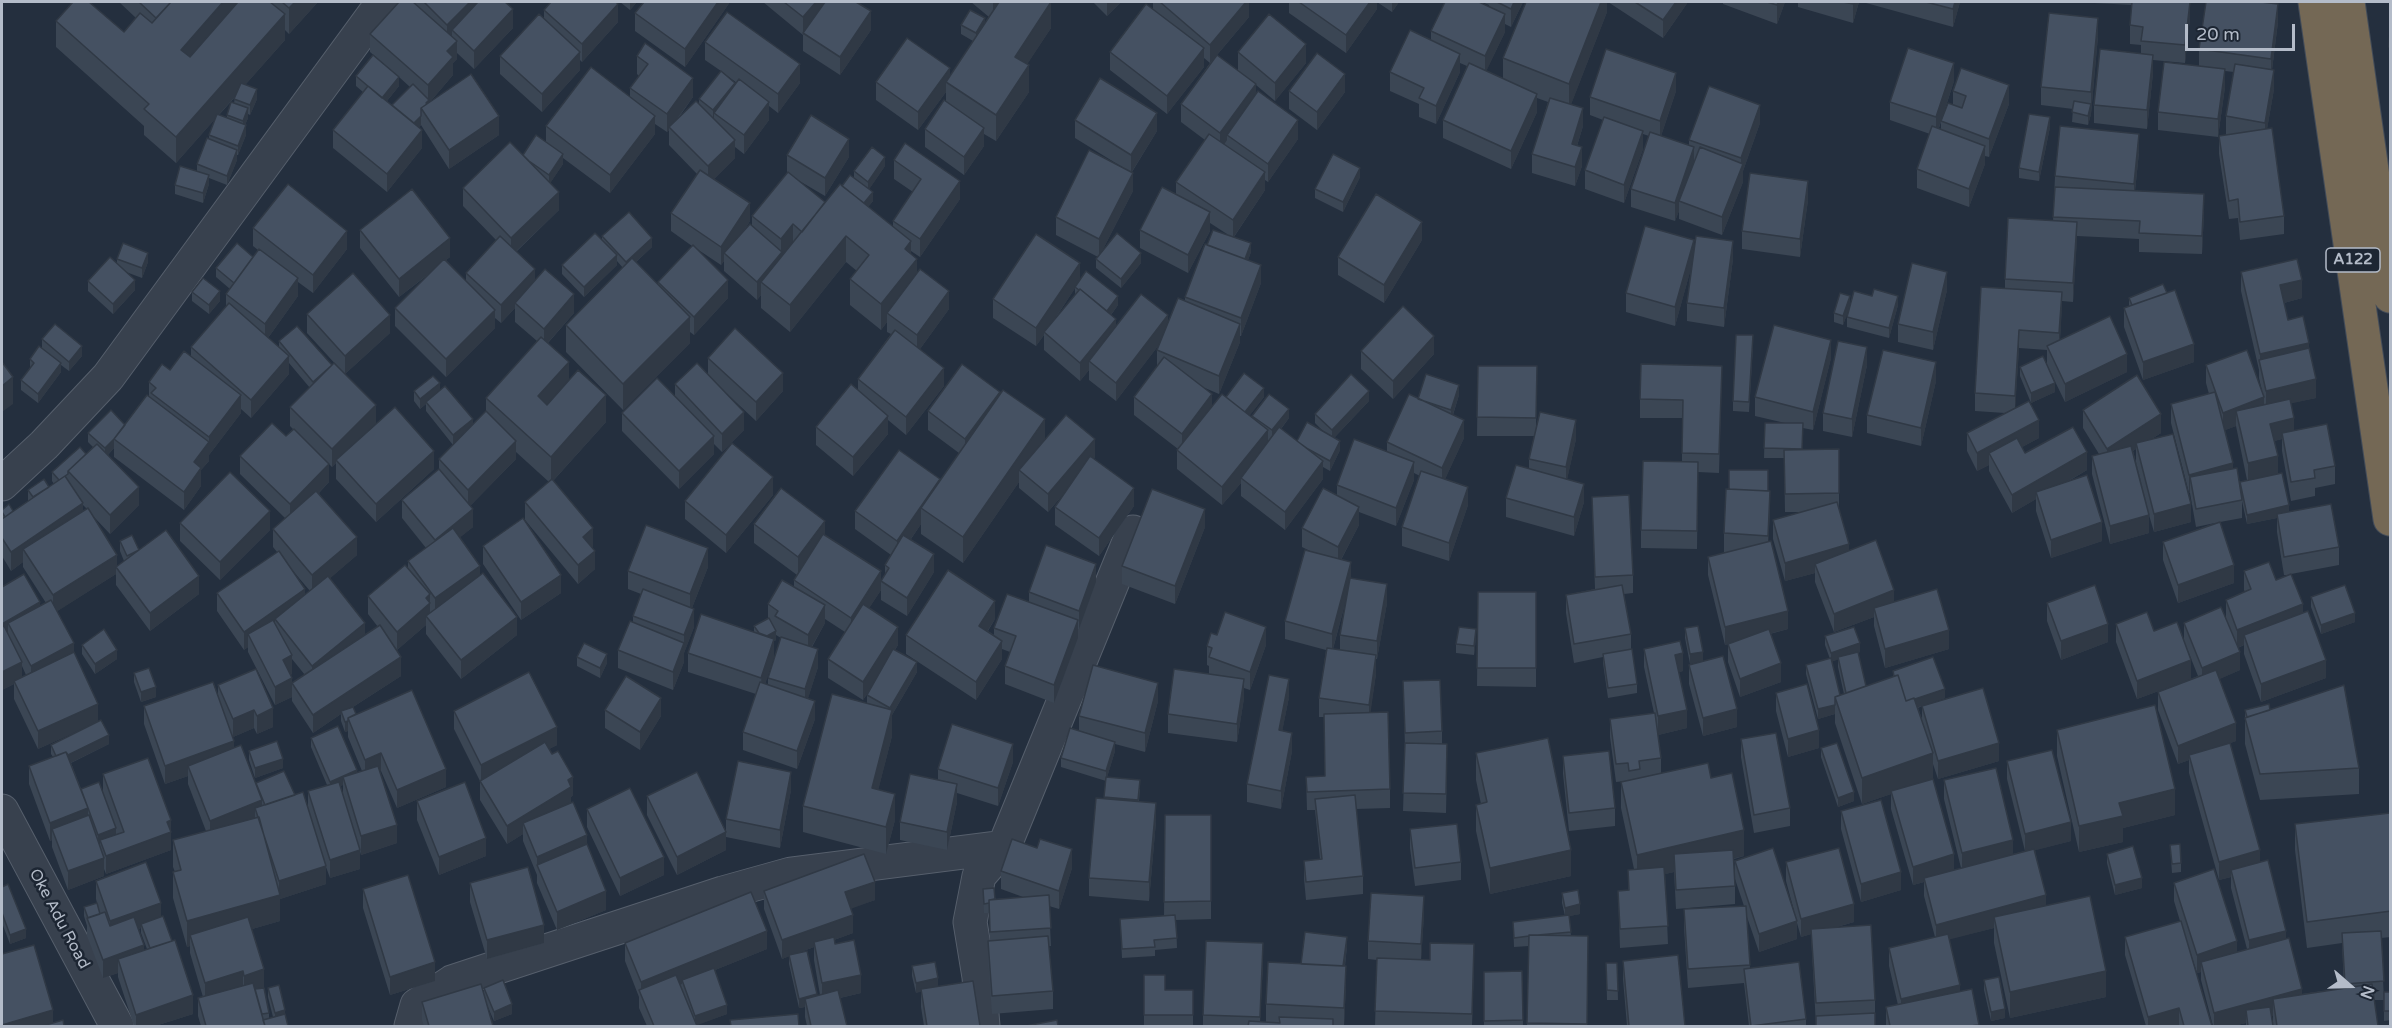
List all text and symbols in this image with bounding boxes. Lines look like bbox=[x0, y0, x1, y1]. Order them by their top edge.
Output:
scale bar bbox=[2188, 12, 2298, 50]
text: 20 m bbox=[2196, 23, 2240, 45]
road number: A122 bbox=[2326, 248, 2380, 272]
street label: Oke Adu Road bbox=[25, 866, 93, 972]
north arrow bbox=[2320, 956, 2380, 1016]
text: N bbox=[2355, 983, 2379, 1002]

